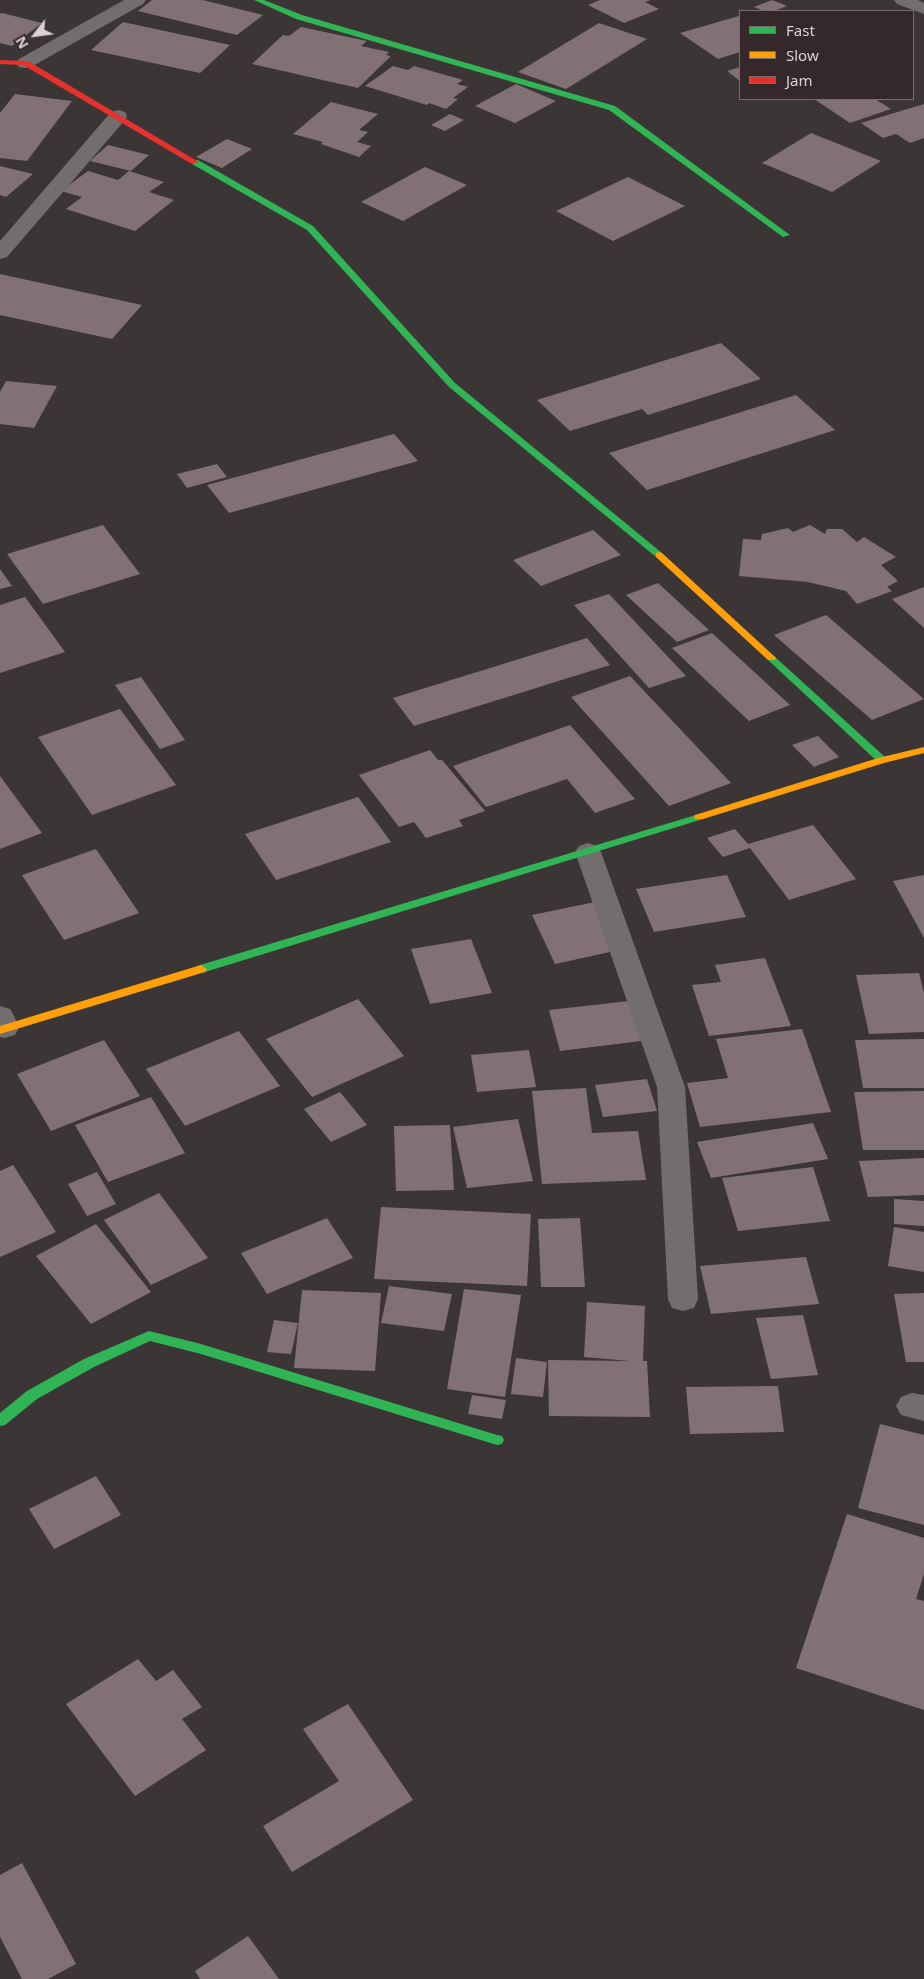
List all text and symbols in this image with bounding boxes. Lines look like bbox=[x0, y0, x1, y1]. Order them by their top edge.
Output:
north arrow bbox=[10, 10, 60, 60]
legend bbox=[739, 10, 914, 100]
text: Fast bbox=[786, 20, 815, 40]
text: N bbox=[11, 33, 33, 52]
text: Slow bbox=[786, 45, 819, 65]
text: Jam bbox=[786, 70, 813, 90]

